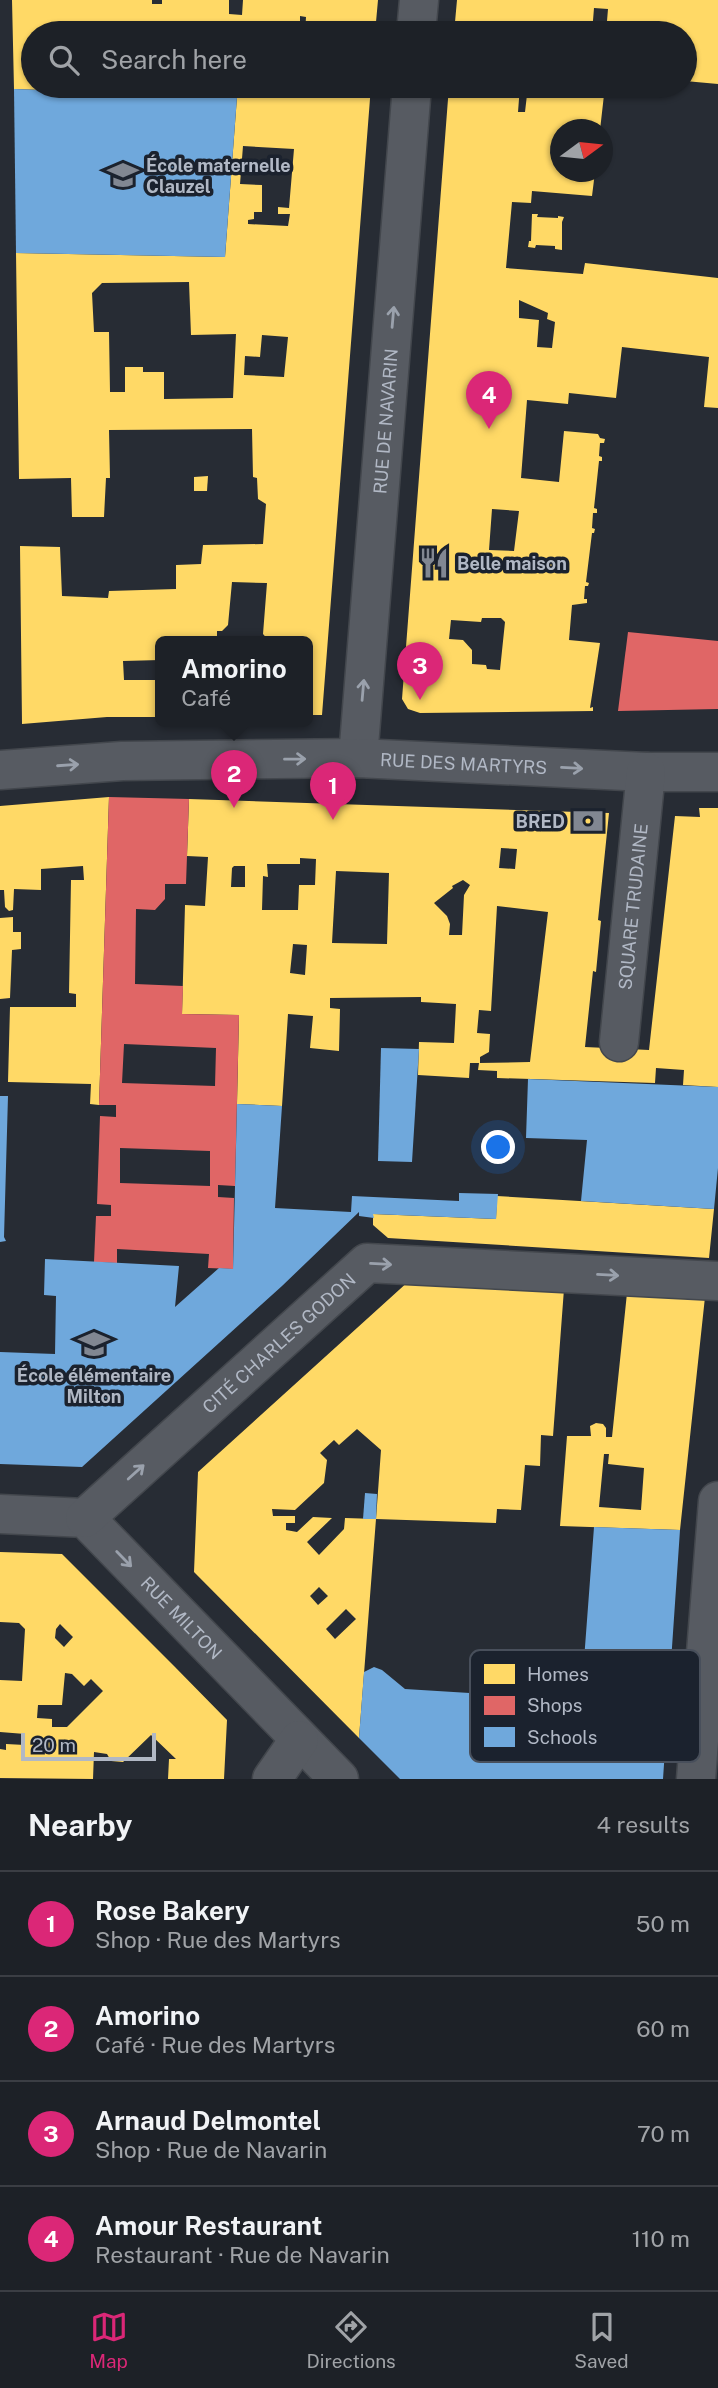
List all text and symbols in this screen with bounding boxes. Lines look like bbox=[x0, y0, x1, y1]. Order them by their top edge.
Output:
search box bbox=[21, 21, 697, 98]
icon: search bbox=[45, 41, 83, 79]
text: Search here bbox=[101, 44, 247, 75]
north arrow bbox=[550, 119, 613, 182]
place label: École maternelle Clauzel bbox=[146, 154, 291, 197]
school or university icon: École maternelle Clauzel bbox=[106, 158, 140, 192]
one-way arrow bbox=[387, 306, 400, 329]
street label: RUE DE NAVARIN bbox=[369, 347, 401, 495]
pin: 4 bbox=[466, 371, 512, 429]
restaurant icon: Belle maison bbox=[417, 546, 451, 580]
place label: Belle maison bbox=[457, 553, 567, 574]
popup bbox=[155, 636, 313, 727]
pin: 3 bbox=[397, 642, 443, 700]
text: Amorino bbox=[181, 653, 287, 684]
one-way arrow bbox=[357, 679, 370, 702]
text: Café bbox=[181, 684, 231, 711]
street label: RUE DES MARTYRS bbox=[379, 749, 548, 778]
pin: 2 bbox=[211, 750, 257, 808]
one-way arrow bbox=[284, 753, 307, 766]
one-way arrow bbox=[56, 758, 79, 771]
pin: 1 bbox=[310, 762, 356, 820]
one-way arrow bbox=[560, 762, 583, 775]
bank icon: BRED bbox=[571, 804, 605, 838]
place label: BRED bbox=[515, 811, 565, 832]
street label: SQUARE TRUDAINE bbox=[614, 822, 651, 991]
your location bbox=[481, 1130, 515, 1164]
one-way arrow bbox=[369, 1257, 392, 1270]
street label: CITÉ CHARLES GODON bbox=[198, 1269, 359, 1417]
one-way arrow bbox=[596, 1269, 619, 1282]
school or university icon: École élémentaire Milton bbox=[77, 1327, 111, 1361]
place label: École élémentaire Milton bbox=[17, 1364, 171, 1407]
one-way arrow bbox=[127, 1464, 145, 1480]
one-way arrow bbox=[116, 1550, 133, 1567]
street label: RUE MILTON bbox=[137, 1572, 227, 1663]
legend bbox=[470, 1650, 700, 1762]
text: Homes bbox=[527, 1663, 589, 1685]
text: Shops bbox=[527, 1694, 582, 1716]
text: Schools bbox=[527, 1726, 597, 1748]
scale bar bbox=[21, 1730, 156, 1762]
text: 20 m bbox=[32, 1734, 76, 1756]
text: Nearby bbox=[28, 1807, 132, 1843]
text: 4 results bbox=[596, 1811, 690, 1838]
text: Rose Bakery bbox=[95, 1895, 250, 1926]
text: 1 bbox=[46, 1910, 56, 1937]
text: 50 m bbox=[636, 1910, 690, 1937]
text: Shop · Rue des Martyrs bbox=[95, 1926, 341, 1953]
text: Amorino bbox=[95, 2000, 200, 2031]
text: 2 bbox=[44, 2015, 58, 2042]
text: 60 m bbox=[636, 2015, 690, 2042]
text: Café · Rue des Martyrs bbox=[95, 2031, 335, 2058]
text: Arnaud Delmontel bbox=[95, 2105, 321, 2136]
text: 3 bbox=[43, 2120, 59, 2147]
text: 70 m bbox=[637, 2120, 690, 2147]
text: Shop · Rue de Navarin bbox=[95, 2136, 327, 2163]
text: Amour Restaurant bbox=[95, 2210, 322, 2241]
text: 4 bbox=[43, 2225, 59, 2252]
text: 110 m bbox=[632, 2225, 690, 2252]
text: Restaurant · Rue de Navarin bbox=[95, 2241, 390, 2268]
tab: Map bbox=[89, 2308, 128, 2372]
tab: Directions bbox=[306, 2308, 396, 2372]
tab: Saved bbox=[574, 2308, 629, 2372]

